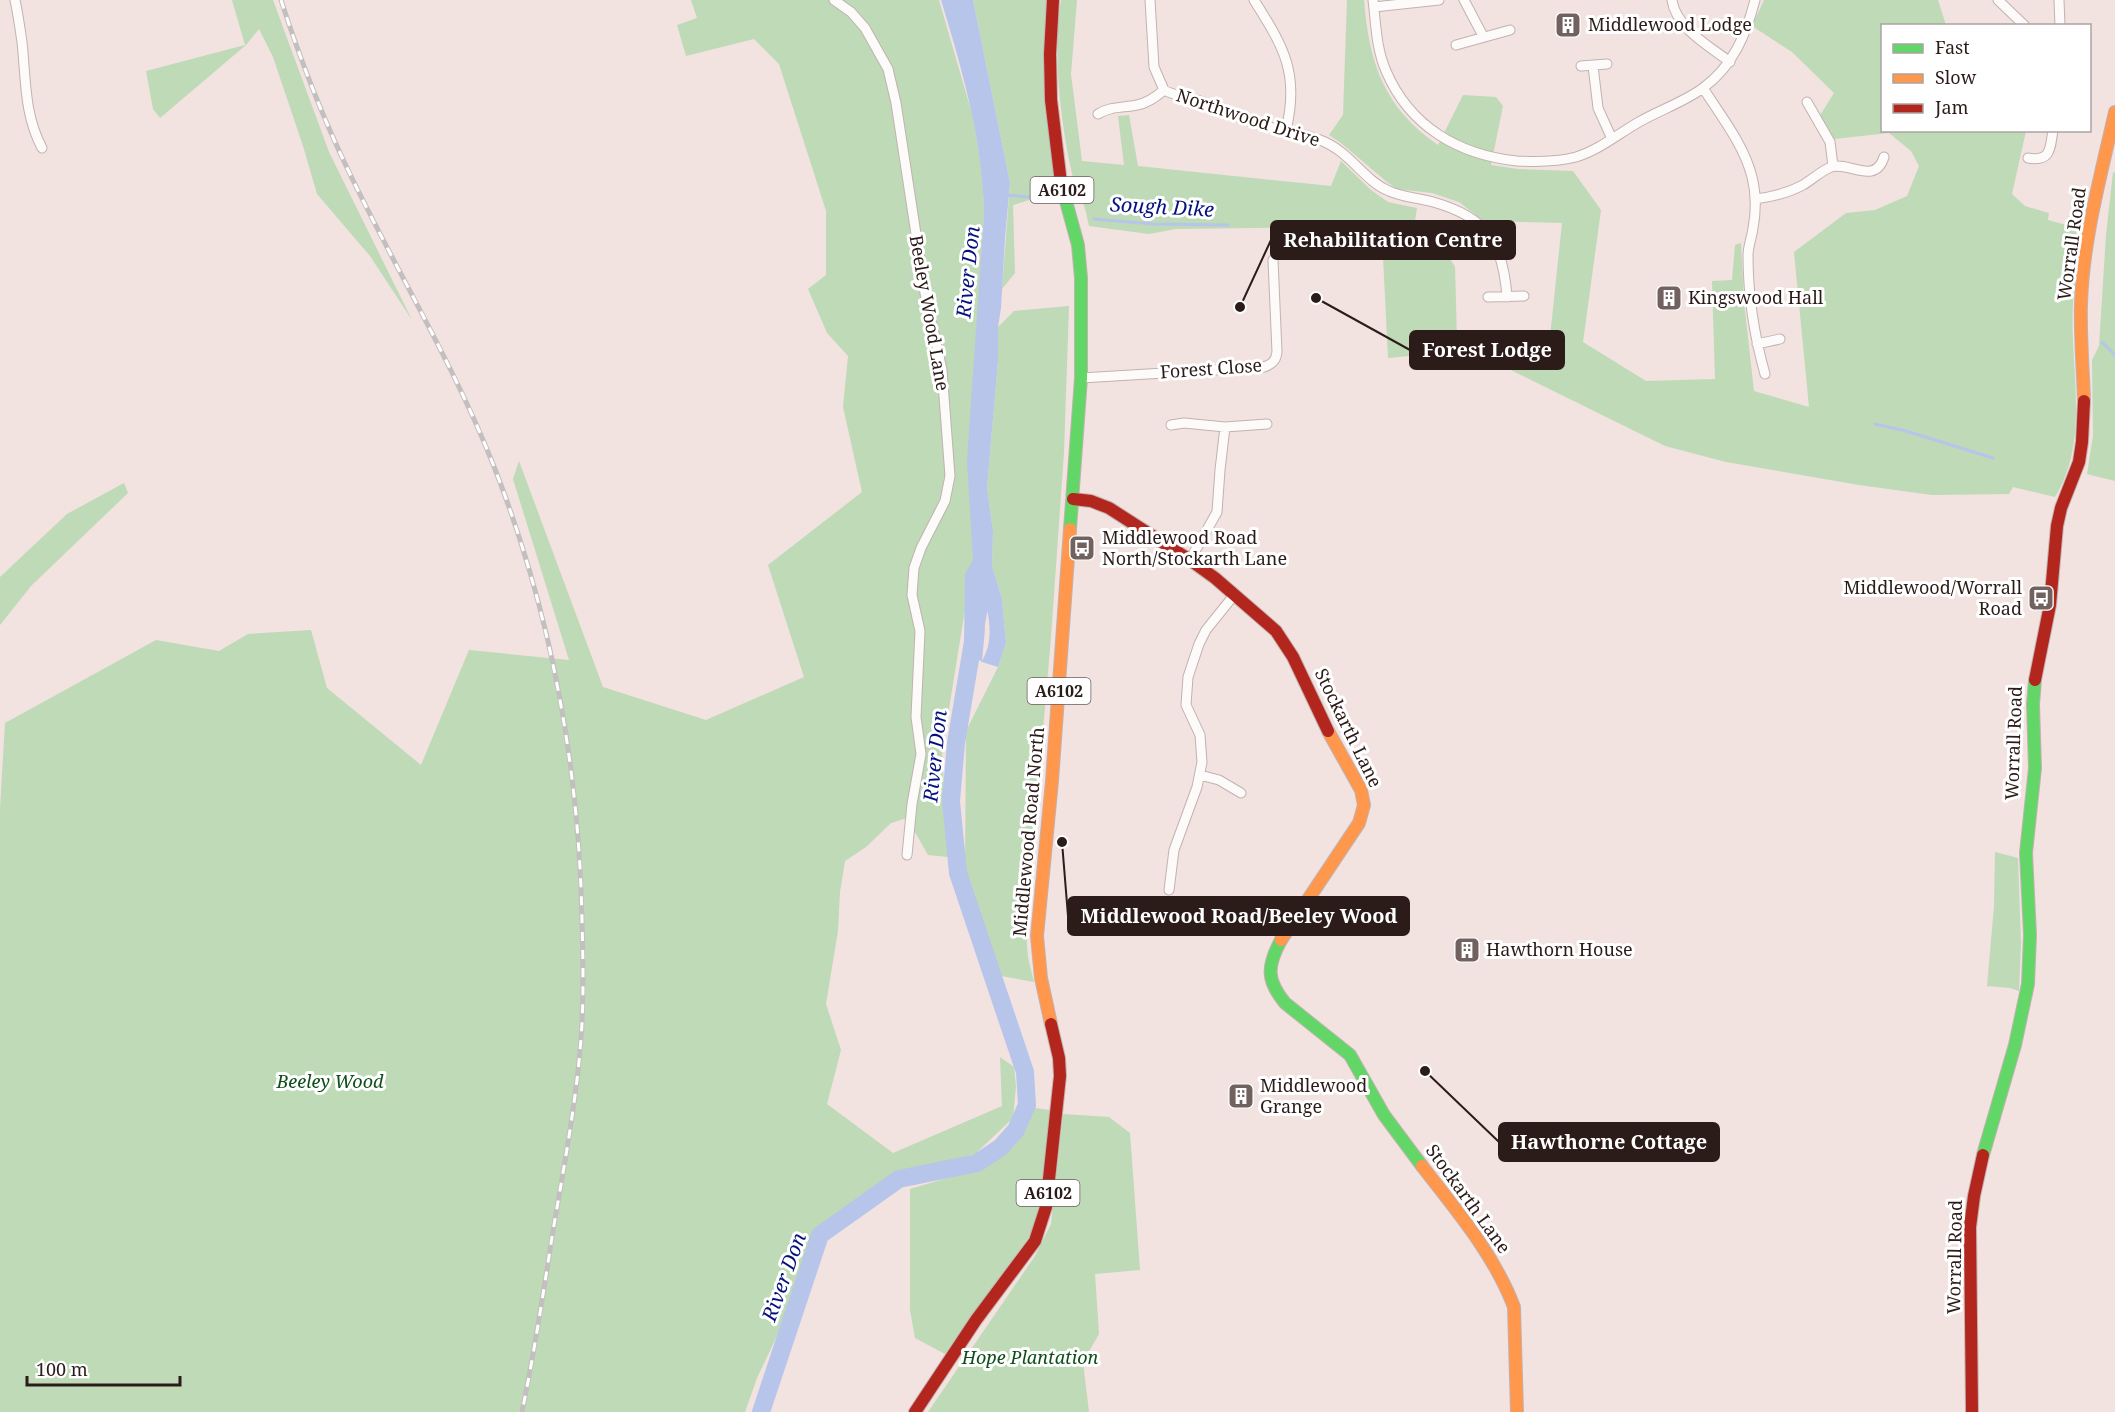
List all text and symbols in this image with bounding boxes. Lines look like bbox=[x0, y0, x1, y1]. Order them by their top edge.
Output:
building icon: Middlewood Lodge bbox=[1553, 10, 1583, 40]
place label: Middlewood Lodge bbox=[1588, 12, 1752, 36]
legend bbox=[1881, 24, 2091, 132]
text: Fast bbox=[1935, 35, 1970, 59]
text: Slow bbox=[1935, 65, 1977, 89]
street label: Northwood Drive bbox=[1173, 82, 1323, 152]
text: Jam bbox=[1934, 95, 1969, 119]
road number: A6102 bbox=[1030, 177, 1094, 203]
street label: Worrall Road bbox=[2051, 186, 2091, 302]
water label: Sough Dike bbox=[1109, 190, 1215, 223]
callout: Rehabilitation Centre bbox=[1271, 221, 1515, 259]
water label: River Don bbox=[949, 225, 986, 320]
text: Rehabilitation Centre bbox=[1283, 226, 1503, 253]
street label: Beeley Wood Lane bbox=[904, 233, 956, 393]
building icon: Kingswood Hall bbox=[1654, 283, 1684, 313]
place label: Kingswood Hall bbox=[1688, 285, 1824, 309]
callout: Forest Lodge bbox=[1410, 331, 1564, 369]
text: Forest Lodge bbox=[1422, 336, 1552, 363]
street label: Forest Close bbox=[1159, 352, 1263, 384]
place label: Middlewood Road North/Stockarth Lane bbox=[1102, 525, 1287, 570]
bus stop icon: Middlewood Road North/Stockarth Lane bbox=[1067, 533, 1097, 563]
place label: Middlewood/Worrall Road bbox=[1843, 575, 2022, 620]
bus stop icon: Middlewood/Worrall Road bbox=[2026, 583, 2056, 613]
street label: Stockarth Lane bbox=[1310, 664, 1388, 791]
road number: A6102 bbox=[1028, 678, 1090, 704]
street label: Worrall Road bbox=[1999, 686, 2027, 800]
water label: River Don bbox=[916, 709, 953, 804]
street label: Middlewood Road North bbox=[1007, 726, 1049, 938]
callout: Middlewood Road/Beeley Wood bbox=[1068, 897, 1409, 935]
text: Middlewood Road/Beeley Wood bbox=[1081, 902, 1397, 929]
building icon: Hawthorn House bbox=[1452, 935, 1482, 965]
place label: Hawthorn House bbox=[1486, 937, 1633, 961]
park label: Beeley Wood bbox=[276, 1069, 384, 1093]
place label: Middlewood Grange bbox=[1260, 1073, 1367, 1118]
building icon: Middlewood Grange bbox=[1226, 1081, 1256, 1111]
callout: Hawthorne Cottage bbox=[1499, 1123, 1719, 1161]
text: Hawthorne Cottage bbox=[1511, 1128, 1707, 1155]
street label: Stockarth Lane bbox=[1421, 1139, 1517, 1258]
road number: A6102 bbox=[1016, 1180, 1080, 1206]
street label: Worrall Road bbox=[1941, 1200, 1967, 1314]
water label: River Don bbox=[755, 1229, 812, 1326]
park label: Hope Plantation bbox=[961, 1345, 1099, 1369]
scale bar bbox=[27, 1349, 180, 1387]
text: 100 m bbox=[36, 1357, 88, 1381]

